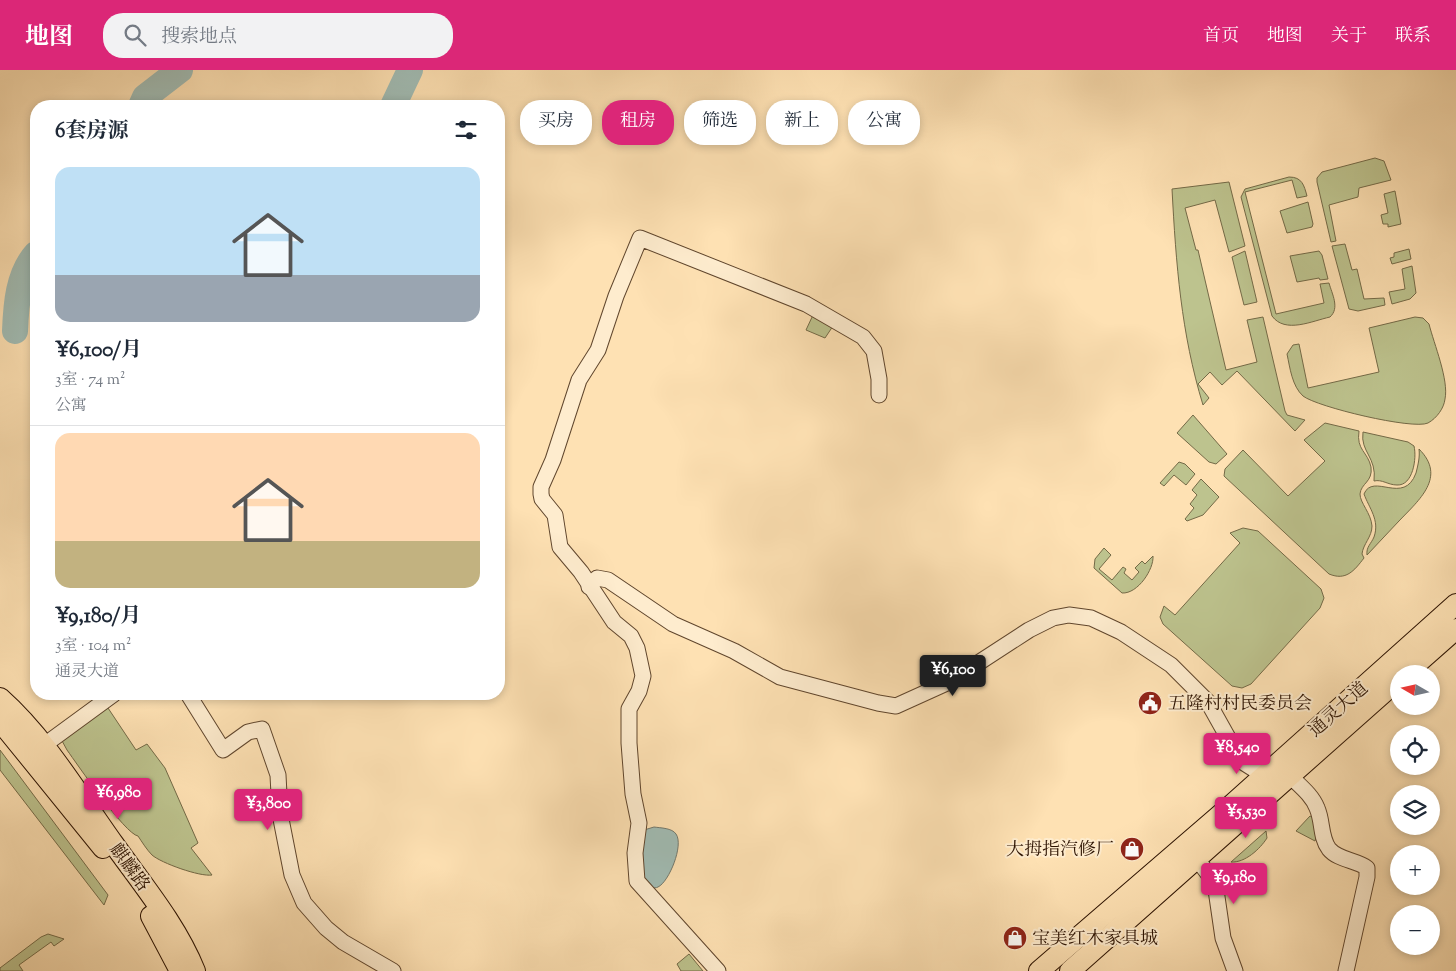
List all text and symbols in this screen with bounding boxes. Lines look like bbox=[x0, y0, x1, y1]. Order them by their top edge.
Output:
search box bbox=[103, 13, 453, 58]
text: 地图 bbox=[25, 21, 73, 55]
icon: search bbox=[121, 21, 149, 49]
text: 搜索地点 bbox=[161, 24, 237, 51]
text: 首页 bbox=[1203, 24, 1239, 50]
text: 地图 bbox=[1267, 24, 1303, 50]
text: 关于 bbox=[1331, 24, 1367, 50]
text: 联系 bbox=[1395, 24, 1431, 50]
chip: 买房 bbox=[520, 100, 592, 145]
chip: 租房 bbox=[602, 100, 674, 145]
chip: 筛选 bbox=[684, 100, 756, 145]
chip: 新上 bbox=[766, 100, 838, 145]
chip: 公寓 bbox=[848, 100, 920, 145]
icon: filters bbox=[452, 116, 480, 144]
text: 6套房源 bbox=[55, 117, 128, 147]
icon: home bbox=[223, 200, 313, 290]
text: ¥6,100/月 bbox=[55, 336, 142, 366]
text: 3室 · 74 m² bbox=[55, 369, 125, 392]
text: 公寓 bbox=[55, 395, 87, 418]
icon: home bbox=[223, 465, 313, 555]
text: ¥9,180/月 bbox=[55, 602, 141, 632]
text: 3室 · 104 m² bbox=[55, 635, 131, 658]
pin: ¥6,100 bbox=[912, 654, 994, 697]
text: ¥6,100 bbox=[931, 659, 975, 682]
text: 通灵大道 bbox=[55, 661, 119, 684]
north arrow bbox=[1390, 665, 1440, 715]
map controls bbox=[1390, 665, 1440, 955]
street label: 通灵大道 bbox=[1304, 677, 1375, 744]
public building icon: 五隆村村民委员会 bbox=[1137, 690, 1163, 716]
place label: 五隆村村民委员会 bbox=[1168, 692, 1312, 718]
button: locate bbox=[1390, 725, 1440, 775]
pin: ¥8,540 bbox=[1196, 732, 1278, 775]
text: ¥8,540 bbox=[1214, 737, 1260, 760]
pin: ¥6,980 bbox=[77, 778, 159, 820]
text: ¥6,980 bbox=[95, 782, 141, 805]
button: layers bbox=[1390, 785, 1440, 835]
pin: ¥3,800 bbox=[227, 788, 309, 831]
text: ¥3,800 bbox=[245, 793, 291, 816]
pin: ¥5,530 bbox=[1205, 796, 1287, 839]
text: ¥5,530 bbox=[1226, 801, 1266, 824]
shop icon: 大拇指汽修厂 bbox=[1119, 836, 1145, 862]
place label: 大拇指汽修厂 bbox=[1006, 838, 1114, 864]
street label: 麒麟路 bbox=[102, 839, 155, 898]
button: + bbox=[1390, 845, 1440, 895]
pin: ¥9,180 bbox=[1193, 862, 1275, 905]
text: ¥9,180 bbox=[1212, 867, 1256, 890]
button: − bbox=[1390, 905, 1440, 955]
shop icon: 宝美红木家具城 bbox=[1002, 925, 1028, 951]
place label: 宝美红木家具城 bbox=[1032, 927, 1158, 953]

